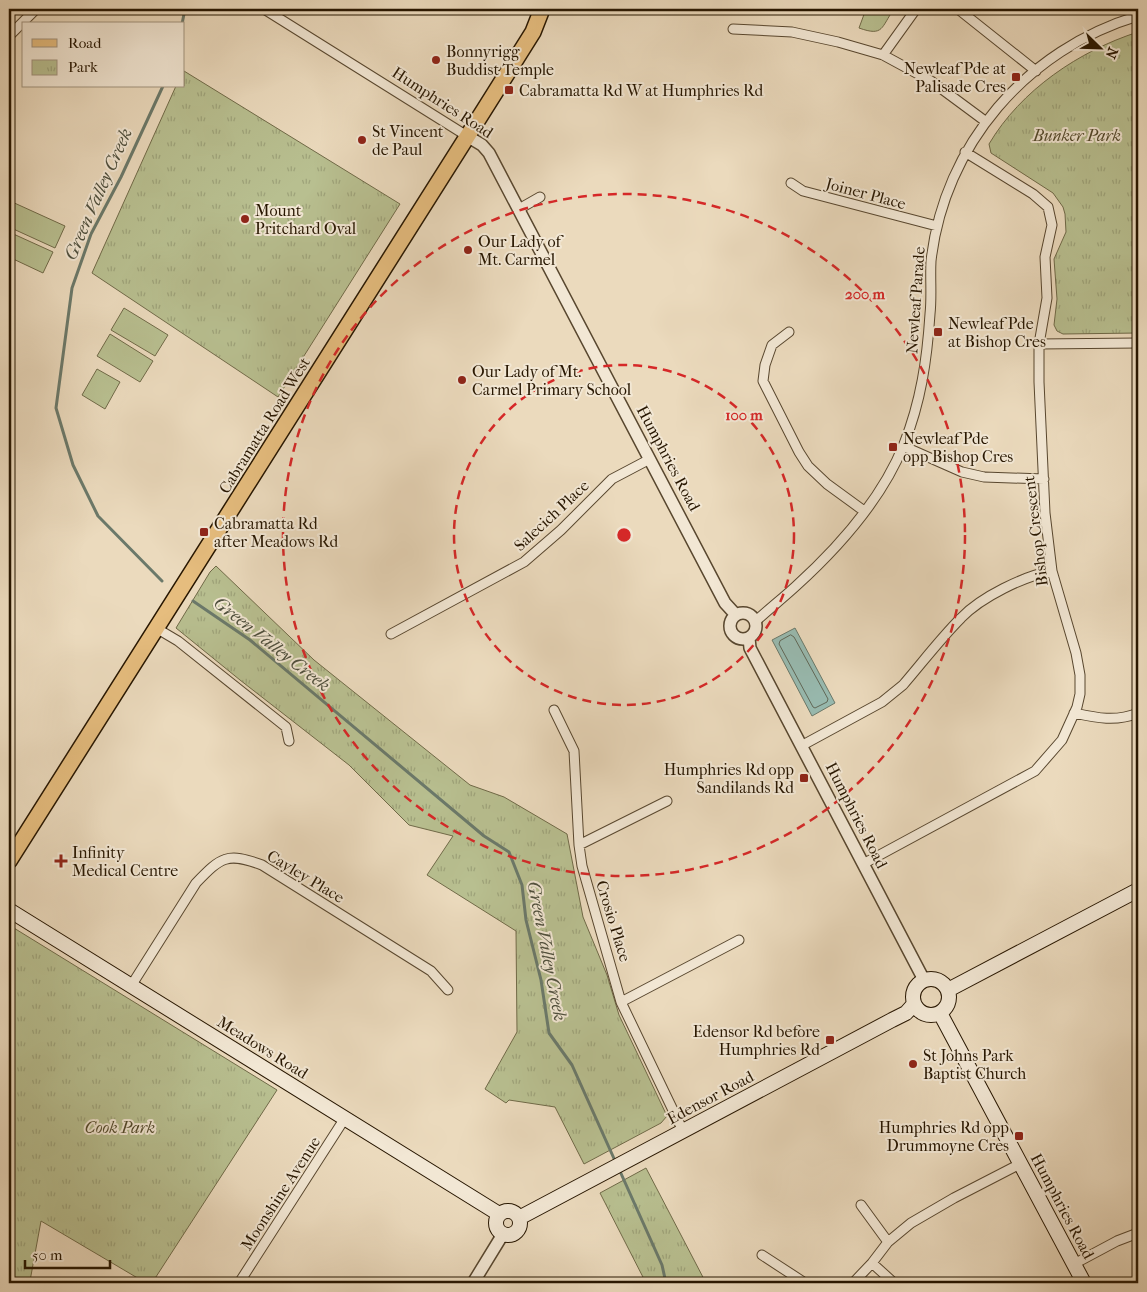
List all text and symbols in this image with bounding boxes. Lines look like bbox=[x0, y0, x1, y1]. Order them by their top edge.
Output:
legend bbox=[22, 22, 185, 88]
north arrow bbox=[1074, 22, 1124, 72]
text: Road bbox=[68, 34, 102, 52]
place label: Bonnyrigg Buddist Temple bbox=[446, 42, 554, 79]
text: N bbox=[1101, 45, 1121, 61]
marker: Bonnyrigg Buddist Temple bbox=[430, 54, 442, 66]
text: Park bbox=[68, 58, 98, 76]
place label: Newleaf Pde at Palisade Cres bbox=[904, 59, 1006, 96]
street label: Humphries Road bbox=[389, 63, 497, 142]
marker: Newleaf Pde at Palisade Cres bbox=[1010, 71, 1022, 83]
place label: Cabramatta Rd W at Humphries Rd bbox=[519, 81, 763, 100]
marker: Cabramatta Rd W at Humphries Rd bbox=[503, 84, 515, 96]
place label: St Vincent de Paul bbox=[372, 122, 444, 159]
water label: Green Valley Creek bbox=[60, 125, 137, 263]
park label: Bunker Park bbox=[1032, 126, 1121, 145]
marker: St Vincent de Paul bbox=[356, 134, 368, 146]
street label: Joiner Place bbox=[822, 173, 908, 213]
place label: Mount Pritchard Oval bbox=[255, 201, 357, 238]
marker: Mount Pritchard Oval bbox=[239, 213, 251, 225]
place label: Our Lady of Mt. Carmel bbox=[478, 232, 565, 269]
marker: Our Lady of Mt. Carmel bbox=[462, 244, 474, 256]
street label: Newleaf Parade bbox=[902, 246, 929, 354]
text: 200 m bbox=[845, 285, 885, 303]
place label: Newleaf Pde at Bishop Cres bbox=[948, 314, 1046, 351]
marker: Newleaf Pde at Bishop Cres bbox=[932, 326, 944, 338]
street label: Cabramatta Road West bbox=[215, 353, 314, 497]
place label: Our Lady of Mt. Carmel Primary School bbox=[472, 362, 632, 399]
marker: Our Lady of Mt. Carmel Primary School bbox=[456, 374, 468, 386]
street label: Humphries Road bbox=[633, 402, 704, 514]
text: 100 m bbox=[725, 406, 763, 424]
place label: Newleaf Pde opp Bishop Cres bbox=[903, 429, 1013, 466]
marker: Newleaf Pde opp Bishop Cres bbox=[887, 441, 899, 453]
street label: Bishop Crescent bbox=[1019, 474, 1052, 587]
street label: Salecich Place bbox=[510, 476, 593, 555]
place label: Cabramatta Rd after Meadows Rd bbox=[214, 514, 339, 551]
marker: Cabramatta Rd after Meadows Rd bbox=[198, 526, 210, 538]
centre of rings bbox=[615, 526, 633, 544]
water label: Green Valley Creek bbox=[209, 592, 334, 696]
street label: Humphries Road bbox=[822, 759, 892, 872]
place label: Humphries Rd opp Sandilands Rd bbox=[664, 760, 794, 797]
marker: Humphries Rd opp Sandilands Rd bbox=[798, 772, 810, 784]
place label: Infinity Medical Centre bbox=[72, 843, 178, 880]
street label: Cayley Place bbox=[264, 846, 348, 907]
marker: Infinity Medical Centre bbox=[54, 854, 68, 868]
street label: Crosio Place bbox=[592, 878, 635, 964]
water label: Green Valley Creek bbox=[523, 879, 570, 1023]
street label: Meadows Road bbox=[214, 1012, 312, 1083]
place label: Edensor Rd before Humphries Rd bbox=[693, 1022, 820, 1059]
marker: Edensor Rd before Humphries Rd bbox=[824, 1034, 836, 1046]
place label: St Johns Park Baptist Church bbox=[923, 1046, 1026, 1083]
marker: St Johns Park Baptist Church bbox=[907, 1058, 919, 1070]
street label: Edensor Road bbox=[664, 1067, 757, 1128]
park label: Cook Park bbox=[85, 1118, 155, 1137]
place label: Humphries Rd opp Drummoyne Cres bbox=[879, 1118, 1009, 1155]
marker: Humphries Rd opp Drummoyne Cres bbox=[1013, 1130, 1025, 1142]
street label: Moonshine Avenue bbox=[237, 1133, 324, 1254]
street label: Humphries Road bbox=[1027, 1150, 1098, 1262]
scale bar bbox=[25, 1237, 110, 1269]
text: 50 m bbox=[32, 1246, 63, 1264]

